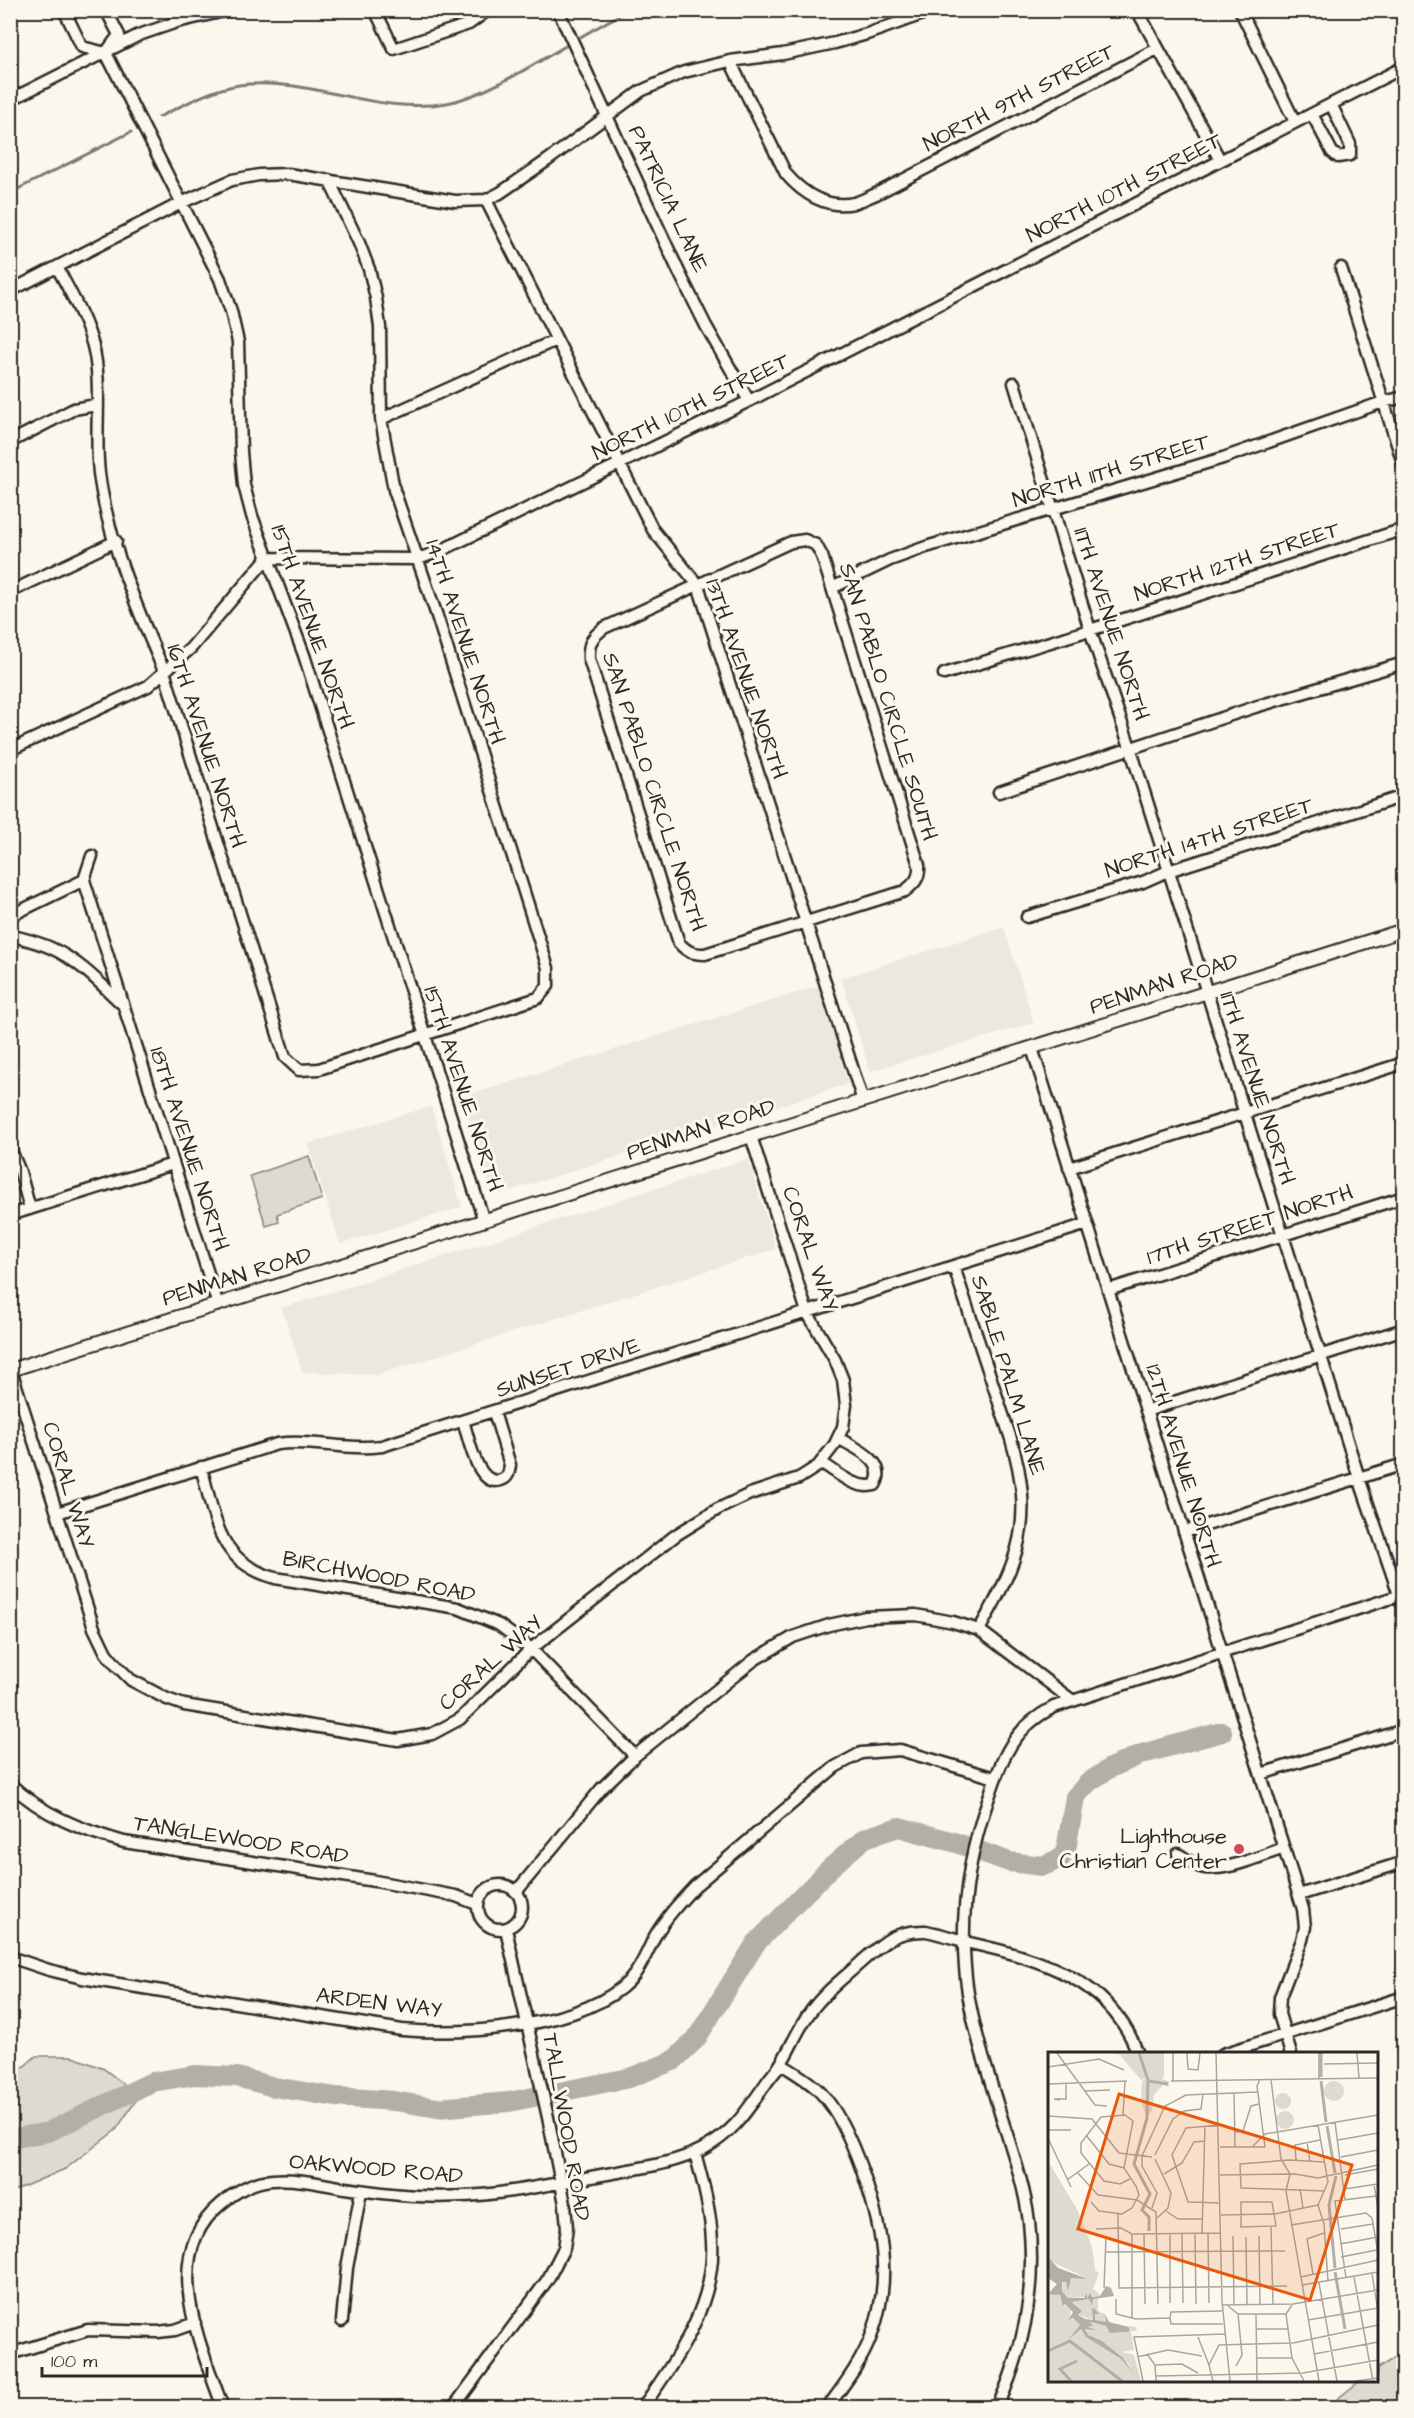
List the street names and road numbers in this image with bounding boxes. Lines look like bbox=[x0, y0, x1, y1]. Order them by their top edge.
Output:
street label: NORTH 9TH STREET bbox=[918, 36, 1121, 160]
street label: PATRICIA LANE bbox=[620, 120, 716, 278]
street label: NORTH 10TH STREET bbox=[1021, 125, 1227, 251]
street label: NORTH 10TH STREET bbox=[587, 346, 795, 468]
street label: NORTH 11TH STREET bbox=[1009, 426, 1214, 516]
street label: NORTH 12TH STREET bbox=[1130, 514, 1344, 610]
street label: 15TH AVENUE NORTH bbox=[262, 521, 362, 733]
street label: 11TH AVENUE NORTH bbox=[1065, 523, 1157, 725]
street label: 14TH AVENUE NORTH bbox=[417, 536, 513, 748]
street label: SAN PABLO CIRCLE SOUTH bbox=[831, 559, 945, 845]
street label: 13TH AVENUE NORTH bbox=[697, 575, 795, 783]
street label: 16TH AVENUE NORTH bbox=[158, 640, 254, 852]
street label: SAN PABLO CIRCLE NORTH bbox=[594, 648, 714, 936]
street label: NORTH 14TH STREET bbox=[1101, 790, 1317, 886]
street label: PENMAN ROAD bbox=[1086, 945, 1242, 1023]
street label: 15TH AVENUE NORTH bbox=[415, 982, 511, 1196]
street label: 11TH AVENUE NORTH bbox=[1211, 987, 1303, 1189]
street label: 18TH AVENUE NORTH bbox=[141, 1043, 237, 1255]
street label: PENMAN ROAD bbox=[623, 1091, 779, 1169]
street label: 17TH STREET NORTH bbox=[1143, 1177, 1357, 1273]
street label: CORAL WAY bbox=[774, 1182, 846, 1316]
street label: PENMAN ROAD bbox=[159, 1240, 315, 1314]
street label: SABLE PALM LANE bbox=[963, 1271, 1053, 1479]
street label: SUNSET DRIVE bbox=[492, 1330, 644, 1406]
street label: 12TH AVENUE NORTH bbox=[1137, 1360, 1229, 1572]
street label: CORAL WAY bbox=[34, 1418, 102, 1552]
street label: BIRCHWOOD ROAD bbox=[280, 1543, 478, 1611]
street label: CORAL WAY bbox=[432, 1608, 550, 1718]
street label: TANGLEWOOD ROAD bbox=[131, 1808, 351, 1872]
street label: ARDEN WAY bbox=[314, 1980, 444, 2026]
street label: TALLWOOD ROAD bbox=[534, 2031, 598, 2223]
street label: OAKWOOD ROAD bbox=[288, 2146, 464, 2192]

